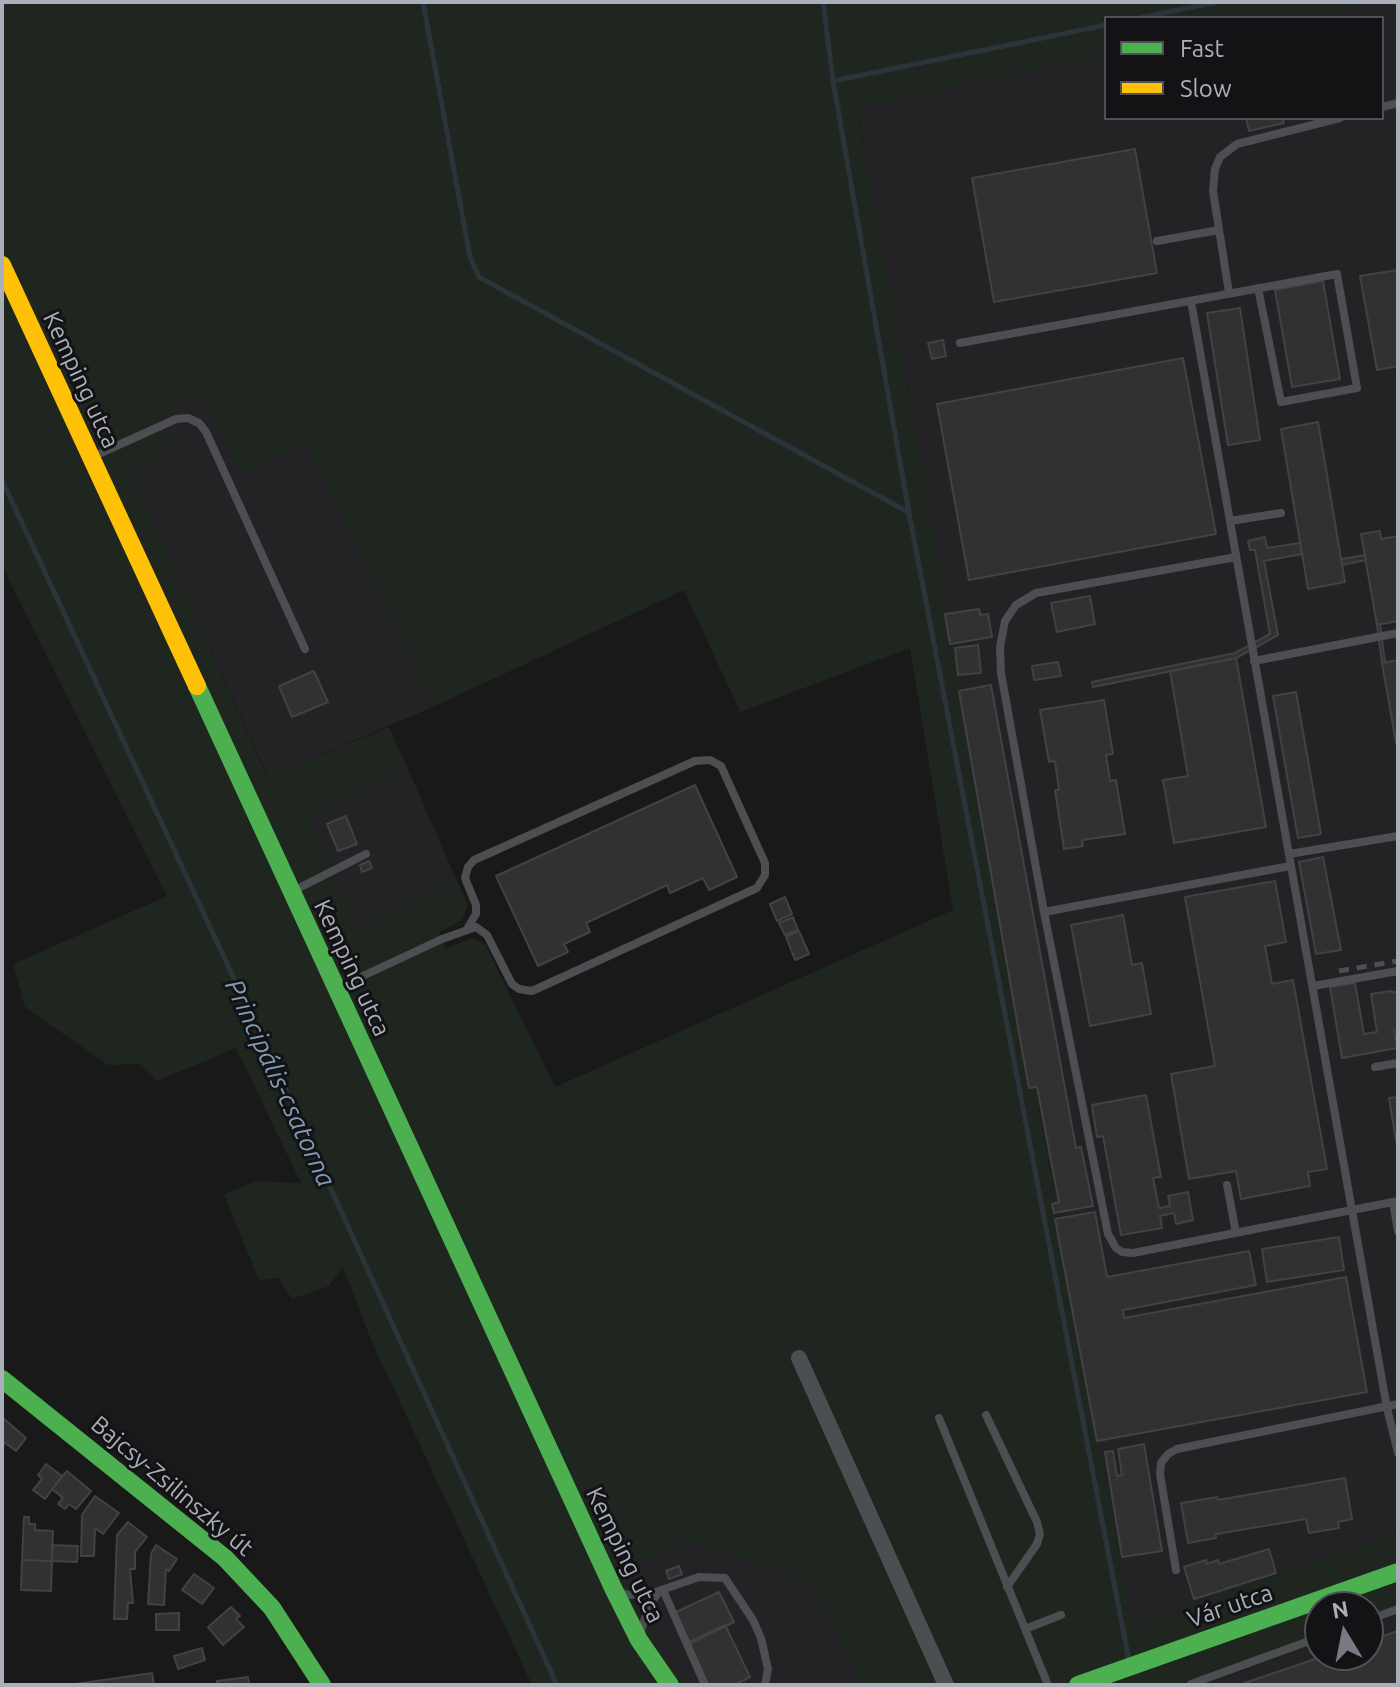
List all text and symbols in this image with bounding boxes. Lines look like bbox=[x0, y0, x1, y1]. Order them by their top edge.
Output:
legend bbox=[1104, 16, 1384, 120]
text: Fast bbox=[1180, 35, 1224, 62]
text: Slow bbox=[1180, 75, 1232, 102]
street label: Kemping utca bbox=[37, 307, 125, 453]
street label: Kemping utca bbox=[308, 895, 396, 1041]
water label: Principális-csatorna bbox=[218, 974, 342, 1192]
street label: Bajcsy-Zsilinszky út bbox=[85, 1410, 259, 1562]
street label: Kemping utca bbox=[580, 1482, 670, 1628]
street label: Vár utca bbox=[1184, 1578, 1276, 1634]
north arrow bbox=[1304, 1591, 1384, 1671]
text: N bbox=[1330, 1595, 1350, 1623]

